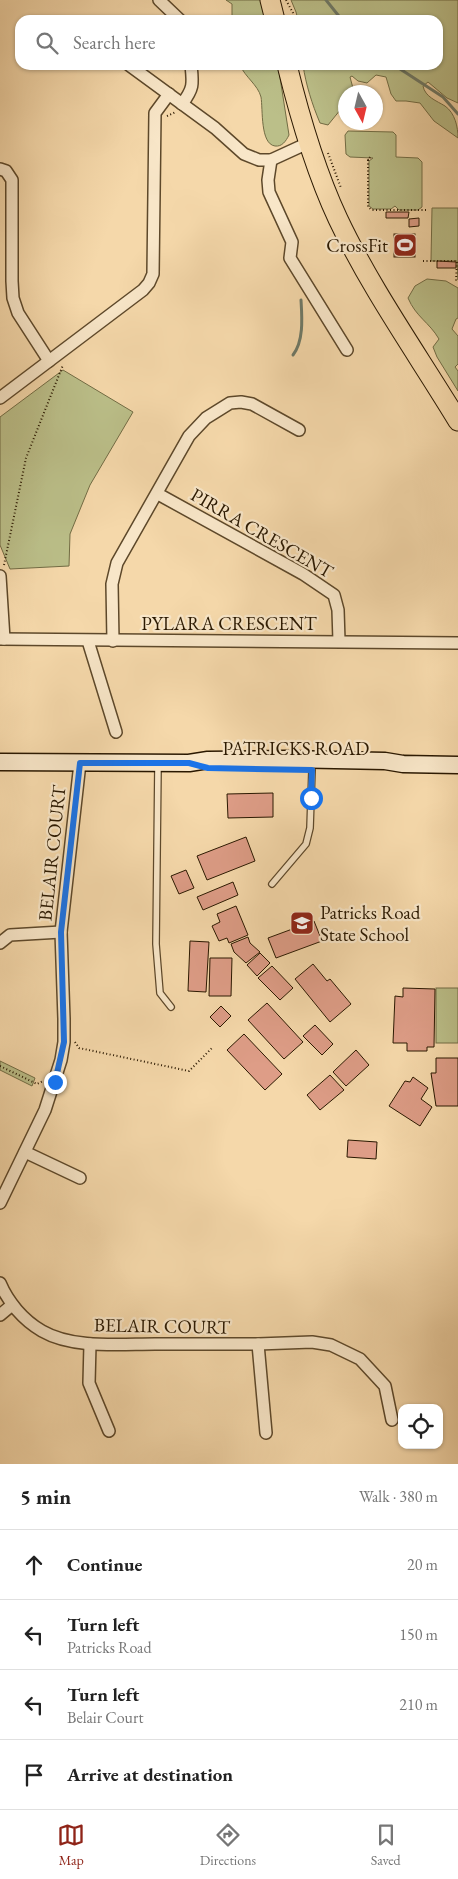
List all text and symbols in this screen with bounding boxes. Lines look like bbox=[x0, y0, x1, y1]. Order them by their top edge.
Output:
search box bbox=[15, 15, 443, 70]
icon: search bbox=[33, 29, 61, 57]
text: Search here bbox=[73, 30, 155, 55]
north arrow bbox=[338, 85, 383, 130]
sports icon: CrossFit bbox=[392, 232, 418, 258]
place label: CrossFit bbox=[326, 233, 388, 258]
street label: PIRRA CRESCENT bbox=[186, 482, 338, 584]
street label: PYLARA CRESCENT bbox=[141, 611, 317, 636]
street label: PATRICKS ROAD bbox=[223, 736, 369, 761]
street label: BELAIR COURT bbox=[32, 784, 72, 922]
route start bbox=[300, 787, 323, 810]
place label: Patricks Road State School bbox=[320, 900, 421, 947]
school or university icon: Patricks Road State School bbox=[289, 910, 315, 936]
route end bbox=[44, 1071, 67, 1094]
street label: BELAIR COURT bbox=[94, 1312, 231, 1340]
map controls bbox=[398, 1404, 443, 1449]
button: locate bbox=[398, 1404, 443, 1449]
text: 5 min bbox=[20, 1483, 71, 1510]
text: Walk · 380 m bbox=[359, 1486, 438, 1507]
icon: ahead bbox=[20, 1551, 48, 1579]
text: Continue bbox=[67, 1552, 142, 1577]
text: 20 m bbox=[407, 1554, 438, 1575]
text: Turn left bbox=[67, 1612, 139, 1637]
icon: left bbox=[20, 1621, 48, 1649]
text: 150 m bbox=[399, 1624, 438, 1645]
text: Patricks Road bbox=[67, 1637, 152, 1658]
text: Turn left bbox=[67, 1682, 139, 1707]
icon: left bbox=[20, 1691, 48, 1719]
text: 210 m bbox=[399, 1694, 438, 1715]
text: Belair Court bbox=[67, 1707, 143, 1728]
icon: arrive bbox=[20, 1761, 48, 1789]
text: Arrive at destination bbox=[67, 1762, 233, 1787]
tab: Map bbox=[57, 1821, 85, 1869]
tab: Directions bbox=[200, 1821, 256, 1869]
tab: Saved bbox=[371, 1821, 401, 1869]

